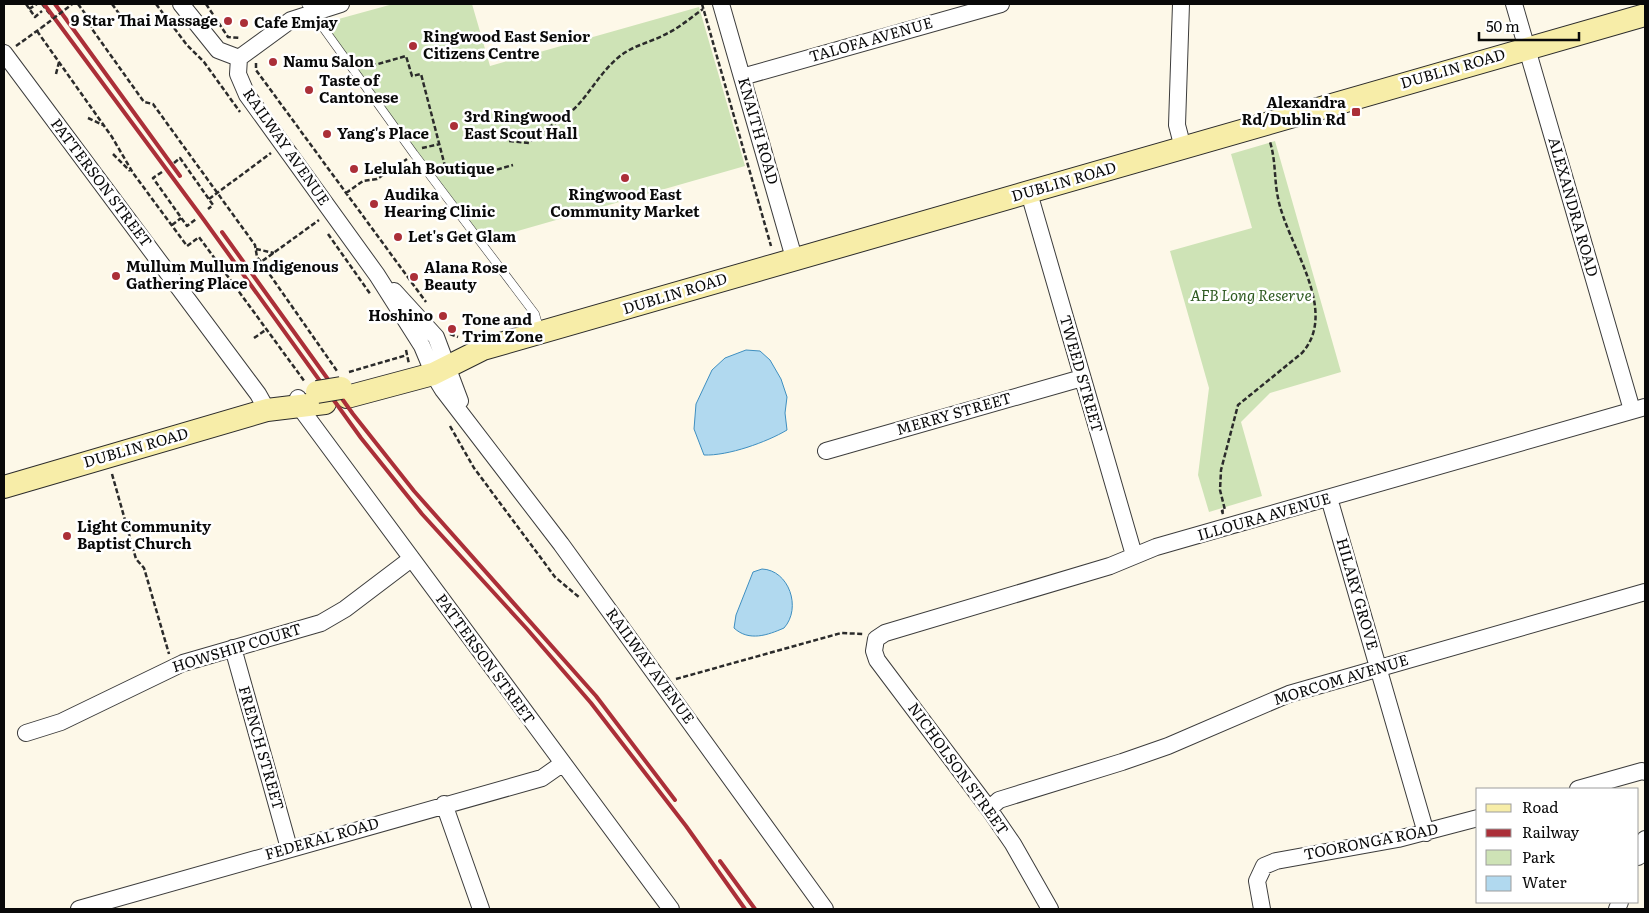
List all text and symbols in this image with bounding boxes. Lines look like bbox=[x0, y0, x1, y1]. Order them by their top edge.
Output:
place label: 9 Star Thai Massage bbox=[71, 8, 219, 31]
place label: Cafe Emjay bbox=[254, 10, 338, 33]
street label: TALOFA AVENUE bbox=[806, 10, 935, 67]
scale bar bbox=[1479, 10, 1579, 42]
text: 50 m bbox=[1486, 14, 1520, 37]
marker: 9 Star Thai Massage bbox=[222, 15, 234, 27]
marker: Cafe Emjay bbox=[238, 17, 250, 29]
place label: Ringwood East Senior Citizens Centre bbox=[423, 24, 590, 64]
marker: Ringwood East Senior Citizens Centre bbox=[407, 40, 419, 52]
street label: DUBLIN ROAD bbox=[1397, 42, 1508, 94]
place label: Namu Salon bbox=[283, 49, 375, 72]
marker: Namu Salon bbox=[267, 56, 279, 68]
place label: Taste of Cantonese bbox=[319, 68, 399, 108]
street label: KNAITH ROAD bbox=[733, 74, 786, 187]
street label: RAILWAY AVENUE bbox=[238, 83, 336, 209]
marker: Taste of Cantonese bbox=[303, 84, 315, 96]
place label: Alexandra Rd/Dublin Rd bbox=[1242, 90, 1346, 130]
place label: 3rd Ringwood East Scout Hall bbox=[464, 104, 578, 144]
marker: Alexandra Rd/Dublin Rd bbox=[1350, 106, 1362, 118]
street label: PATTERSON STREET bbox=[46, 113, 158, 251]
marker: 3rd Ringwood East Scout Hall bbox=[448, 120, 460, 132]
place label: Yang's Place bbox=[337, 121, 430, 144]
marker: Yang's Place bbox=[321, 128, 333, 140]
street label: ALEXANDRA ROAD bbox=[1544, 134, 1605, 279]
street label: DUBLIN ROAD bbox=[1008, 155, 1119, 207]
place label: Lelulah Boutique bbox=[364, 156, 495, 179]
marker: Lelulah Boutique bbox=[348, 163, 360, 175]
marker: Ringwood East Community Market bbox=[619, 172, 631, 184]
place label: Audika Hearing Clinic bbox=[384, 182, 495, 222]
place label: Ringwood East Community Market bbox=[550, 182, 700, 222]
marker: Audika Hearing Clinic bbox=[368, 198, 380, 210]
place label: Let's Get Glam bbox=[408, 224, 516, 247]
marker: Let's Get Glam bbox=[392, 231, 404, 243]
place label: Mullum Mullum Indigenous Gathering Place bbox=[126, 254, 339, 294]
place label: Alana Rose Beauty bbox=[424, 255, 508, 295]
street label: DUBLIN ROAD bbox=[619, 266, 730, 319]
marker: Mullum Mullum Indigenous Gathering Place bbox=[110, 270, 122, 282]
marker: Alana Rose Beauty bbox=[408, 271, 420, 283]
park label: AFB Long Reserve bbox=[1190, 283, 1312, 306]
place label: Hoshino bbox=[368, 303, 433, 326]
place label: Tone and Trim Zone bbox=[462, 307, 543, 347]
marker: Hoshino bbox=[437, 310, 449, 322]
street label: TWEED STREET bbox=[1055, 312, 1110, 435]
marker: Tone and Trim Zone bbox=[446, 323, 458, 335]
street label: MERRY STREET bbox=[893, 385, 1014, 440]
street label: DUBLIN ROAD bbox=[80, 421, 191, 473]
street label: ILLOURA AVENUE bbox=[1194, 486, 1333, 546]
place label: Light Community Baptist Church bbox=[77, 514, 212, 554]
marker: Light Community Baptist Church bbox=[61, 530, 73, 542]
street label: HILARY GROVE bbox=[1331, 535, 1385, 652]
street label: PATTERSON STREET bbox=[431, 588, 541, 728]
street label: RAILWAY AVENUE bbox=[601, 602, 701, 728]
street label: HOWSHIP COURT bbox=[169, 616, 304, 677]
street label: MORCOM AVENUE bbox=[1270, 647, 1411, 710]
street label: FRENCH STREET bbox=[234, 683, 291, 812]
street label: NICHOLSON STREET bbox=[903, 697, 1015, 839]
legend bbox=[1476, 788, 1639, 903]
text: Road bbox=[1522, 795, 1558, 818]
street label: FEDERAL ROAD bbox=[262, 810, 381, 865]
street label: TOORONGA ROAD bbox=[1301, 816, 1440, 865]
text: Railway bbox=[1522, 820, 1580, 843]
text: Park bbox=[1522, 845, 1556, 868]
text: Water bbox=[1522, 870, 1567, 893]

